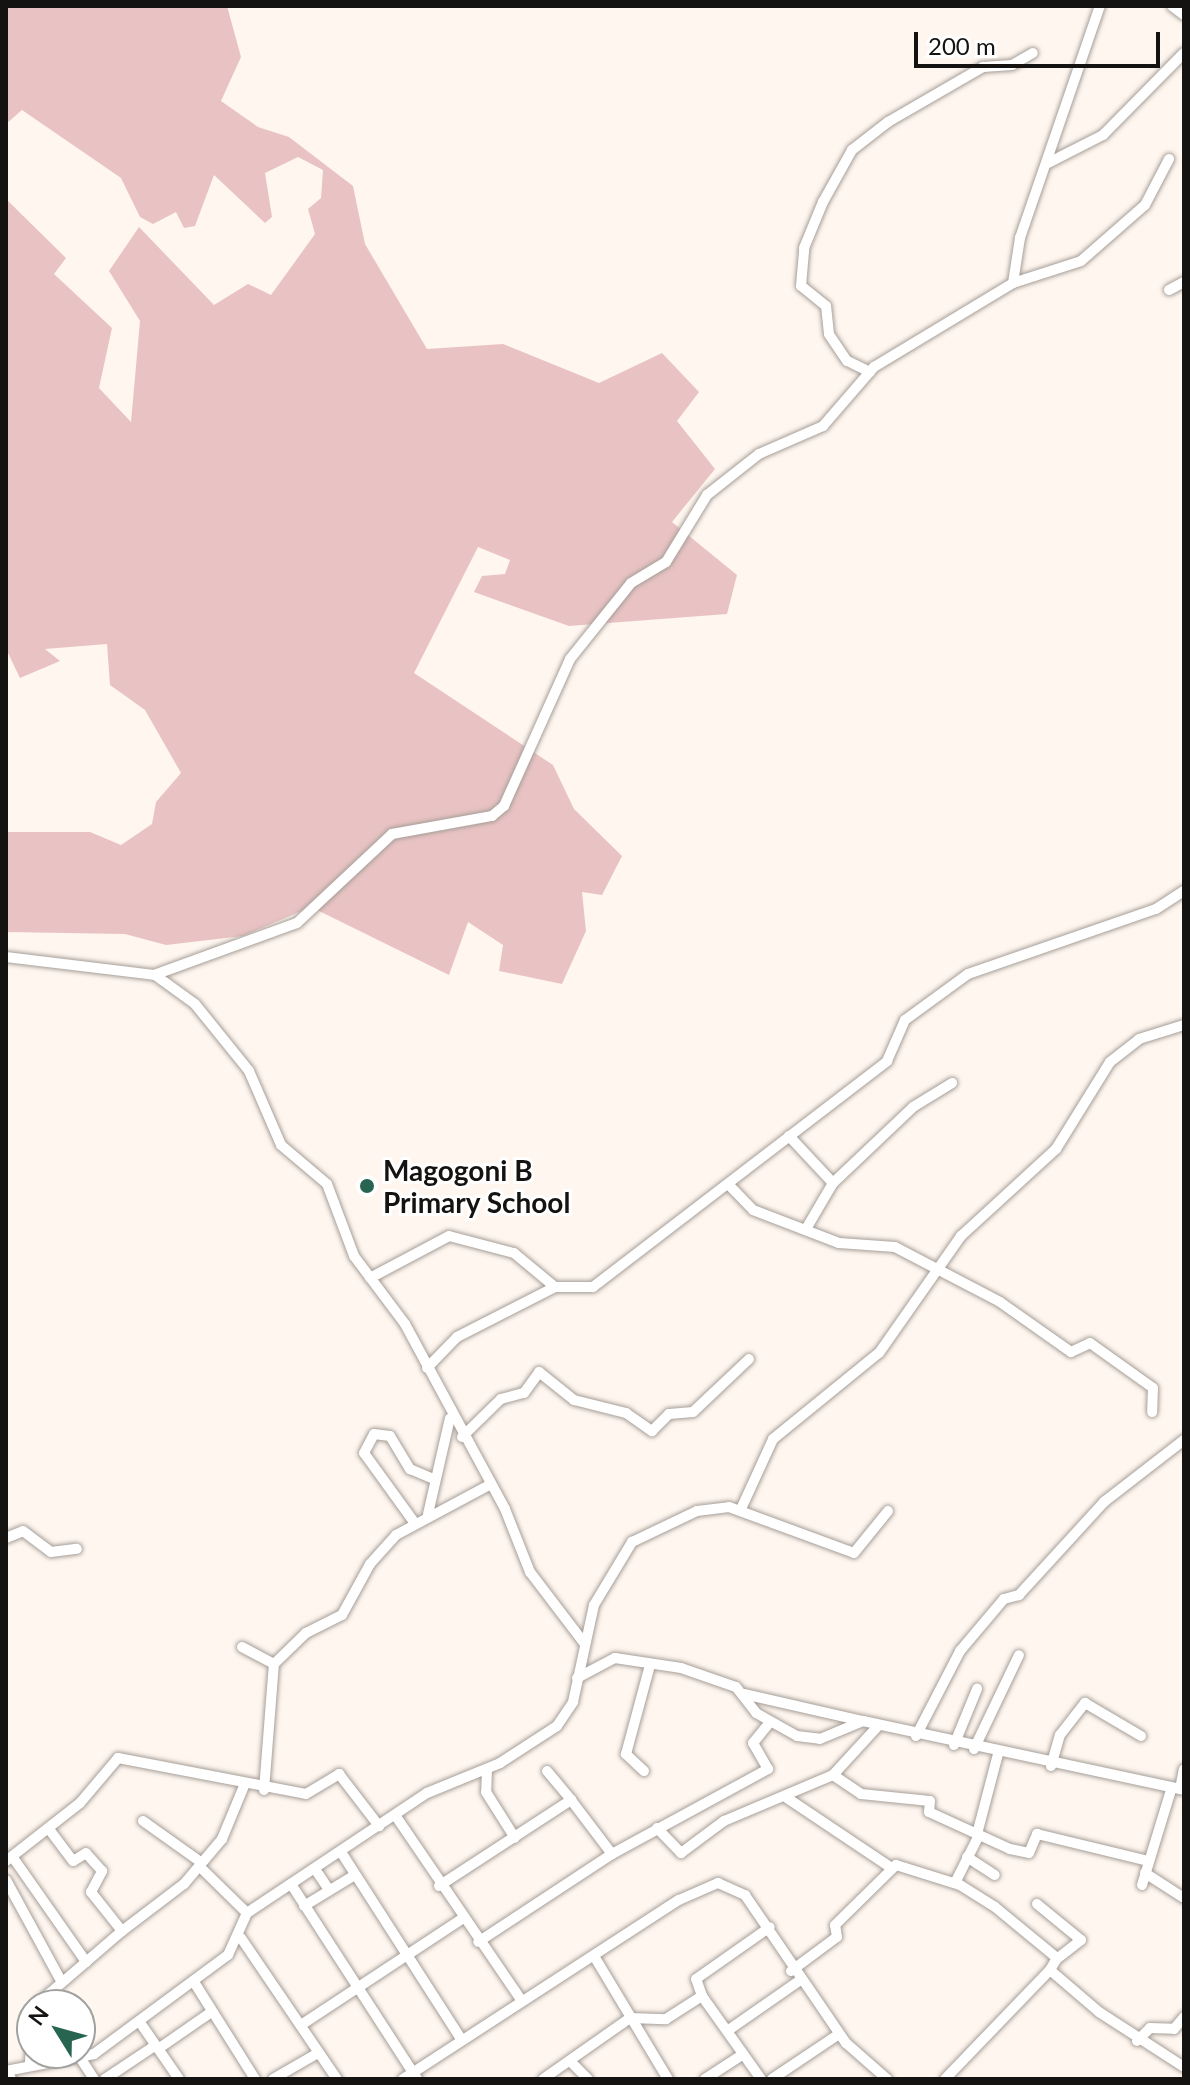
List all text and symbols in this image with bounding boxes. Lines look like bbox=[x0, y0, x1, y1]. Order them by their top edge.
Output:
scale bar bbox=[918, 16, 1164, 66]
text: 200 m bbox=[928, 31, 996, 60]
place label: Magogoni B Primary School bbox=[383, 1153, 571, 1219]
marker: Magogoni B Primary School bbox=[358, 1177, 376, 1195]
north arrow bbox=[16, 1989, 96, 2069]
text: N bbox=[22, 2001, 54, 2030]

